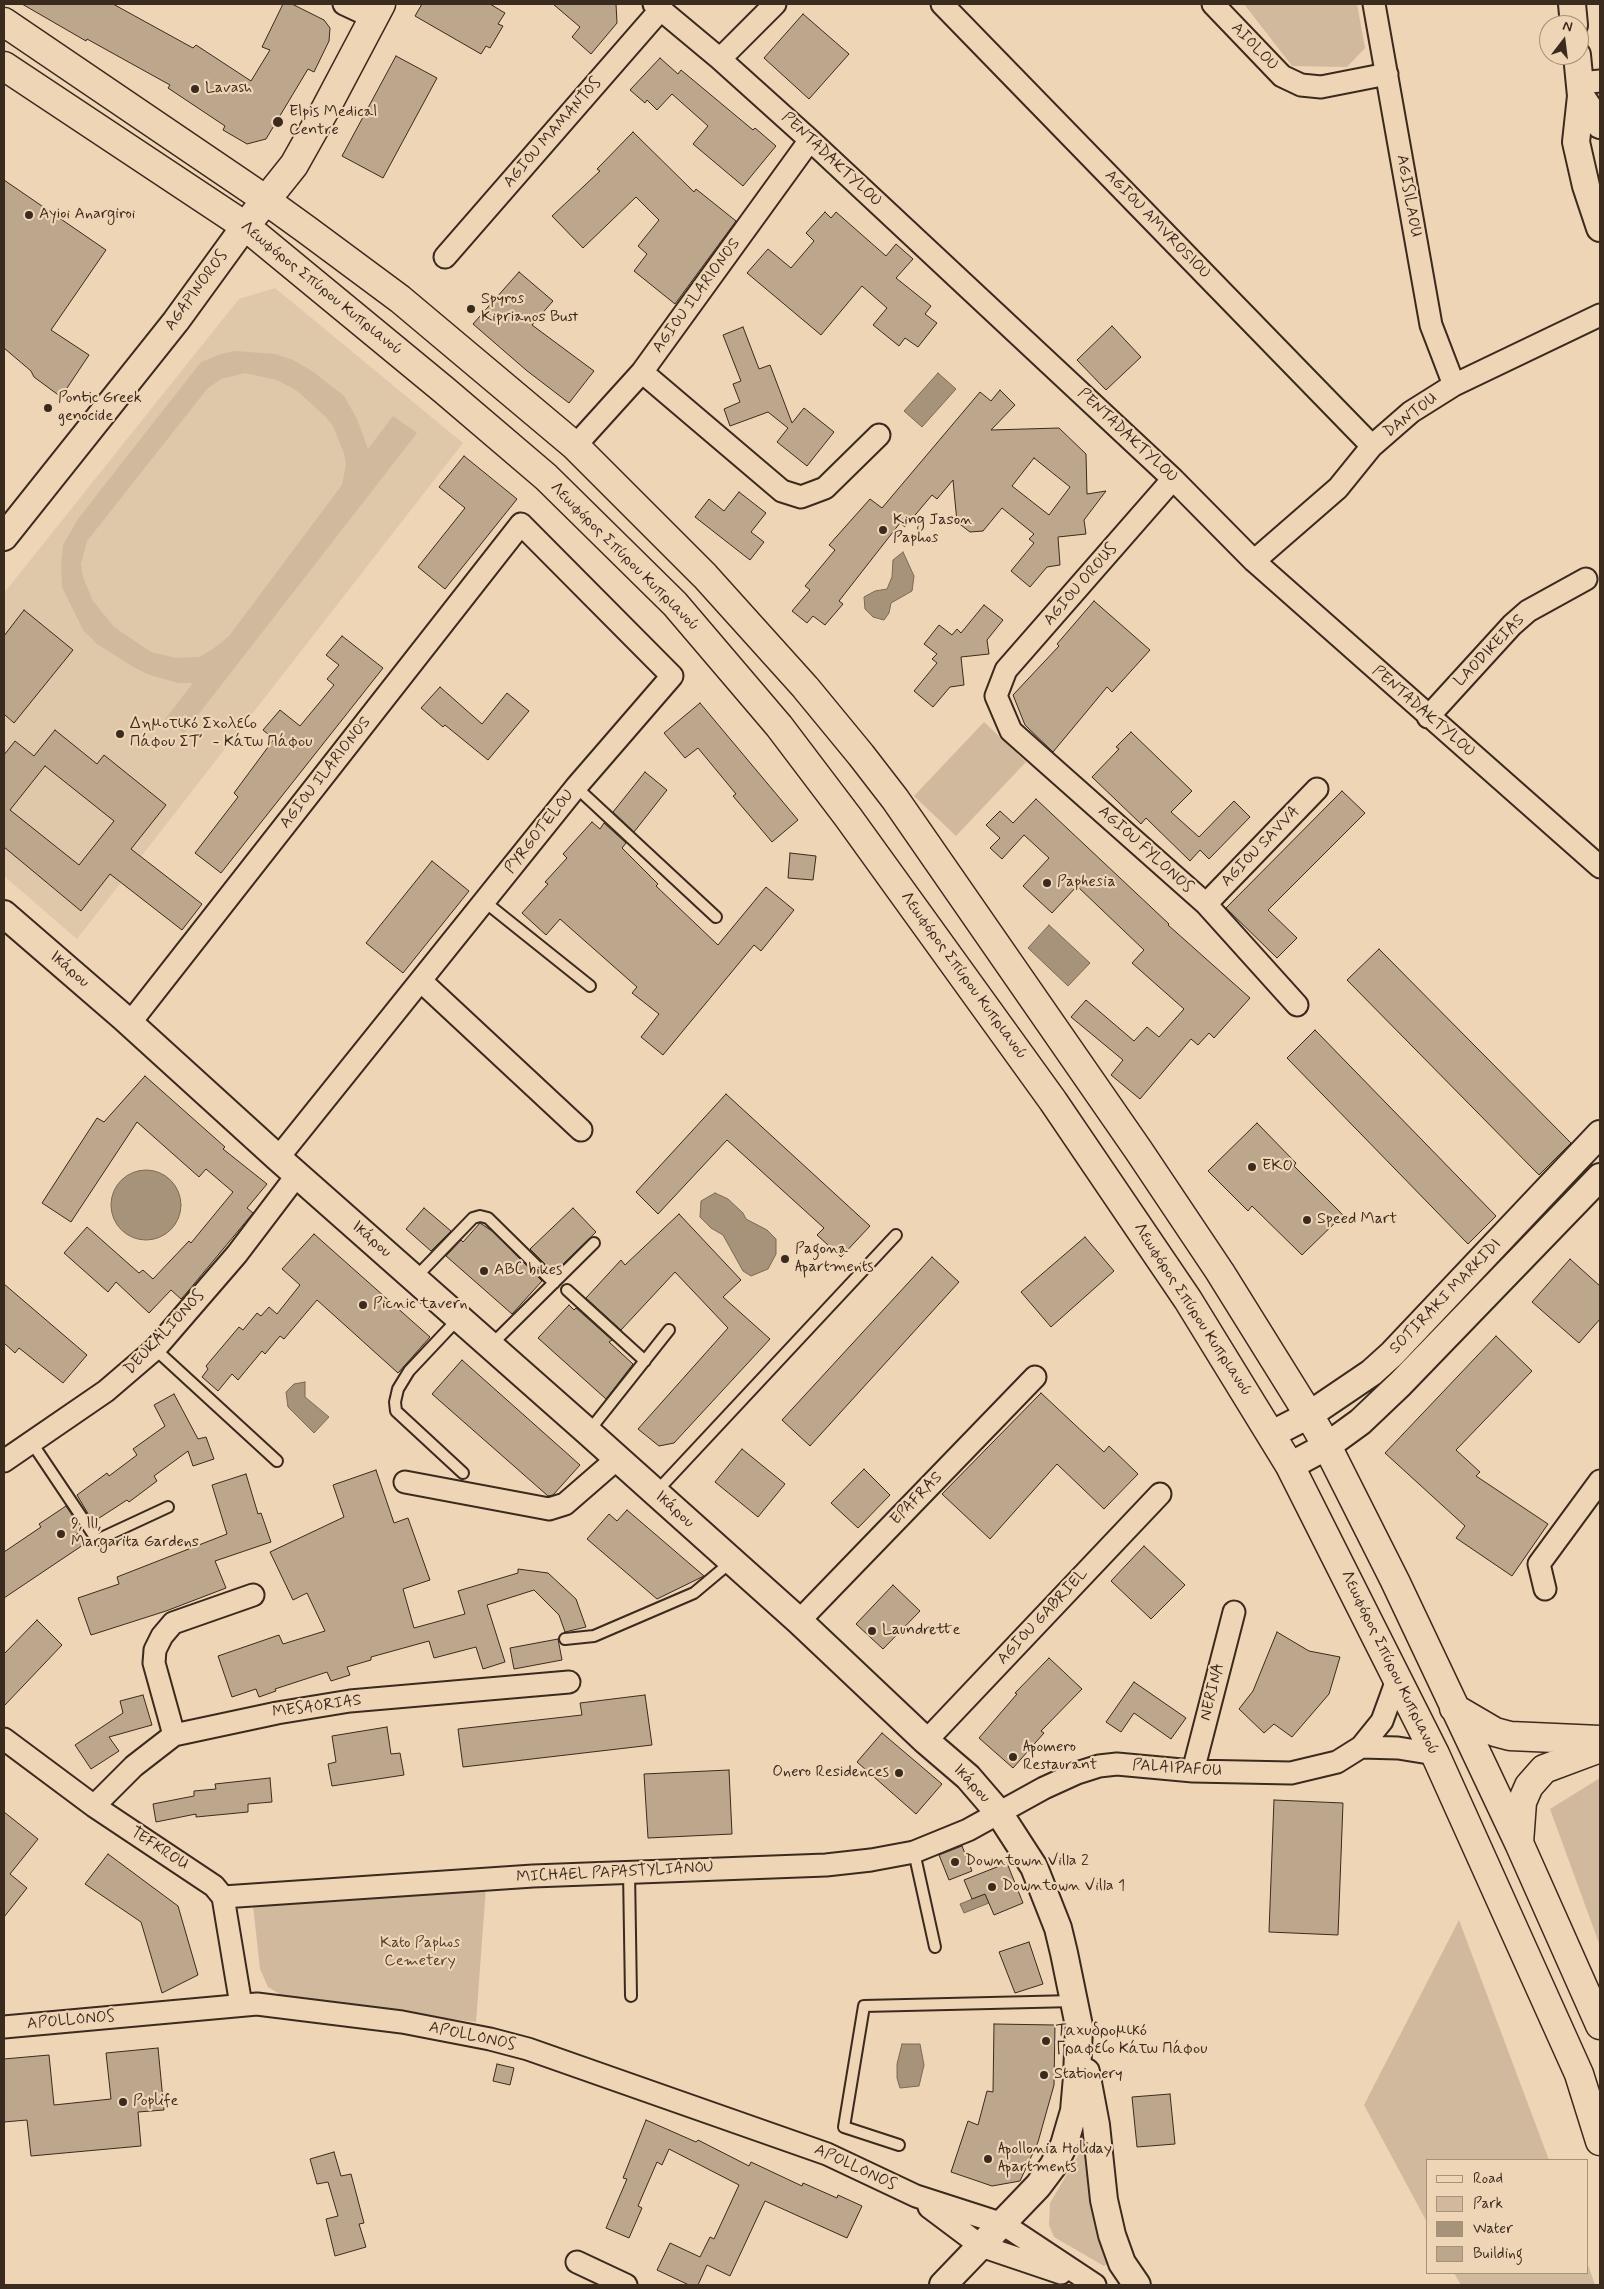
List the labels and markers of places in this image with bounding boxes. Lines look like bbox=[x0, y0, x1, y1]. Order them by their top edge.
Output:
place label: Lavash bbox=[205, 79, 252, 99]
marker: Lavash bbox=[189, 83, 201, 95]
place label: Elpis Medical Centre bbox=[289, 103, 377, 141]
marker: Elpis Medical Centre bbox=[271, 115, 285, 129]
place label: Ayioi Anargiroi bbox=[39, 205, 135, 225]
marker: Ayioi Anargiroi bbox=[23, 209, 35, 221]
place label: Spyros Kiprianos Bust bbox=[481, 290, 578, 328]
marker: Spyros Kiprianos Bust bbox=[465, 303, 477, 315]
place label: Pontic Greek genocide bbox=[58, 389, 142, 427]
marker: Pontic Greek genocide bbox=[42, 402, 54, 414]
place label: King Jason Paphos bbox=[893, 511, 973, 549]
marker: King Jason Paphos bbox=[877, 524, 889, 536]
place label: Δημοτικό Σχολείο Πάφου ΣΤ΄ - Κάτω Πάφου bbox=[130, 715, 312, 753]
marker: Δημοτικό Σχολείο Πάφου ΣΤ΄ - Κάτω Πάφου bbox=[114, 728, 126, 740]
place label: Paphesia bbox=[1057, 873, 1116, 893]
marker: Paphesia bbox=[1041, 877, 1053, 889]
place label: EKO bbox=[1262, 1157, 1293, 1177]
marker: EKO bbox=[1246, 1161, 1258, 1173]
place label: Speed Mart bbox=[1317, 1210, 1397, 1230]
marker: Speed Mart bbox=[1301, 1214, 1313, 1226]
place label: Pagona Apartments bbox=[795, 1240, 874, 1278]
marker: Pagona Apartments bbox=[779, 1253, 791, 1265]
place label: ABC bikes bbox=[494, 1261, 562, 1281]
marker: ABC bikes bbox=[478, 1265, 490, 1277]
place label: Picnic tavern bbox=[373, 1295, 467, 1315]
marker: Picnic tavern bbox=[357, 1299, 369, 1311]
place label: 9, lll, Margarita Gardens bbox=[71, 1515, 199, 1553]
marker: 9, lll, Margarita Gardens bbox=[55, 1528, 67, 1540]
place label: Laundrette bbox=[882, 1621, 960, 1641]
marker: Laundrette bbox=[866, 1625, 878, 1637]
place label: Apomero Restaurant bbox=[1023, 1738, 1097, 1776]
marker: Apomero Restaurant bbox=[1007, 1751, 1019, 1763]
place label: Onero Residences bbox=[772, 1763, 889, 1783]
marker: Onero Residences bbox=[893, 1767, 905, 1779]
place label: Downtown Villa 2 bbox=[965, 1852, 1089, 1872]
marker: Downtown Villa 2 bbox=[949, 1856, 961, 1868]
place label: Downtown Villa 1 bbox=[1002, 1877, 1125, 1897]
marker: Downtown Villa 1 bbox=[986, 1881, 998, 1893]
place label: Ταχυδρομικό Γραφείο Κάτω Πάφου bbox=[1056, 2022, 1207, 2060]
marker: Ταχυδρομικό Γραφείο Κάτω Πάφου bbox=[1040, 2035, 1052, 2047]
place label: Stationery bbox=[1054, 2065, 1123, 2085]
marker: Stationery bbox=[1038, 2069, 1050, 2081]
place label: Poplife bbox=[133, 2092, 178, 2112]
marker: Poplife bbox=[117, 2096, 129, 2108]
place label: Apollonia Holiday Apartments bbox=[998, 2140, 1112, 2178]
marker: Apollonia Holiday Apartments bbox=[982, 2153, 994, 2165]

